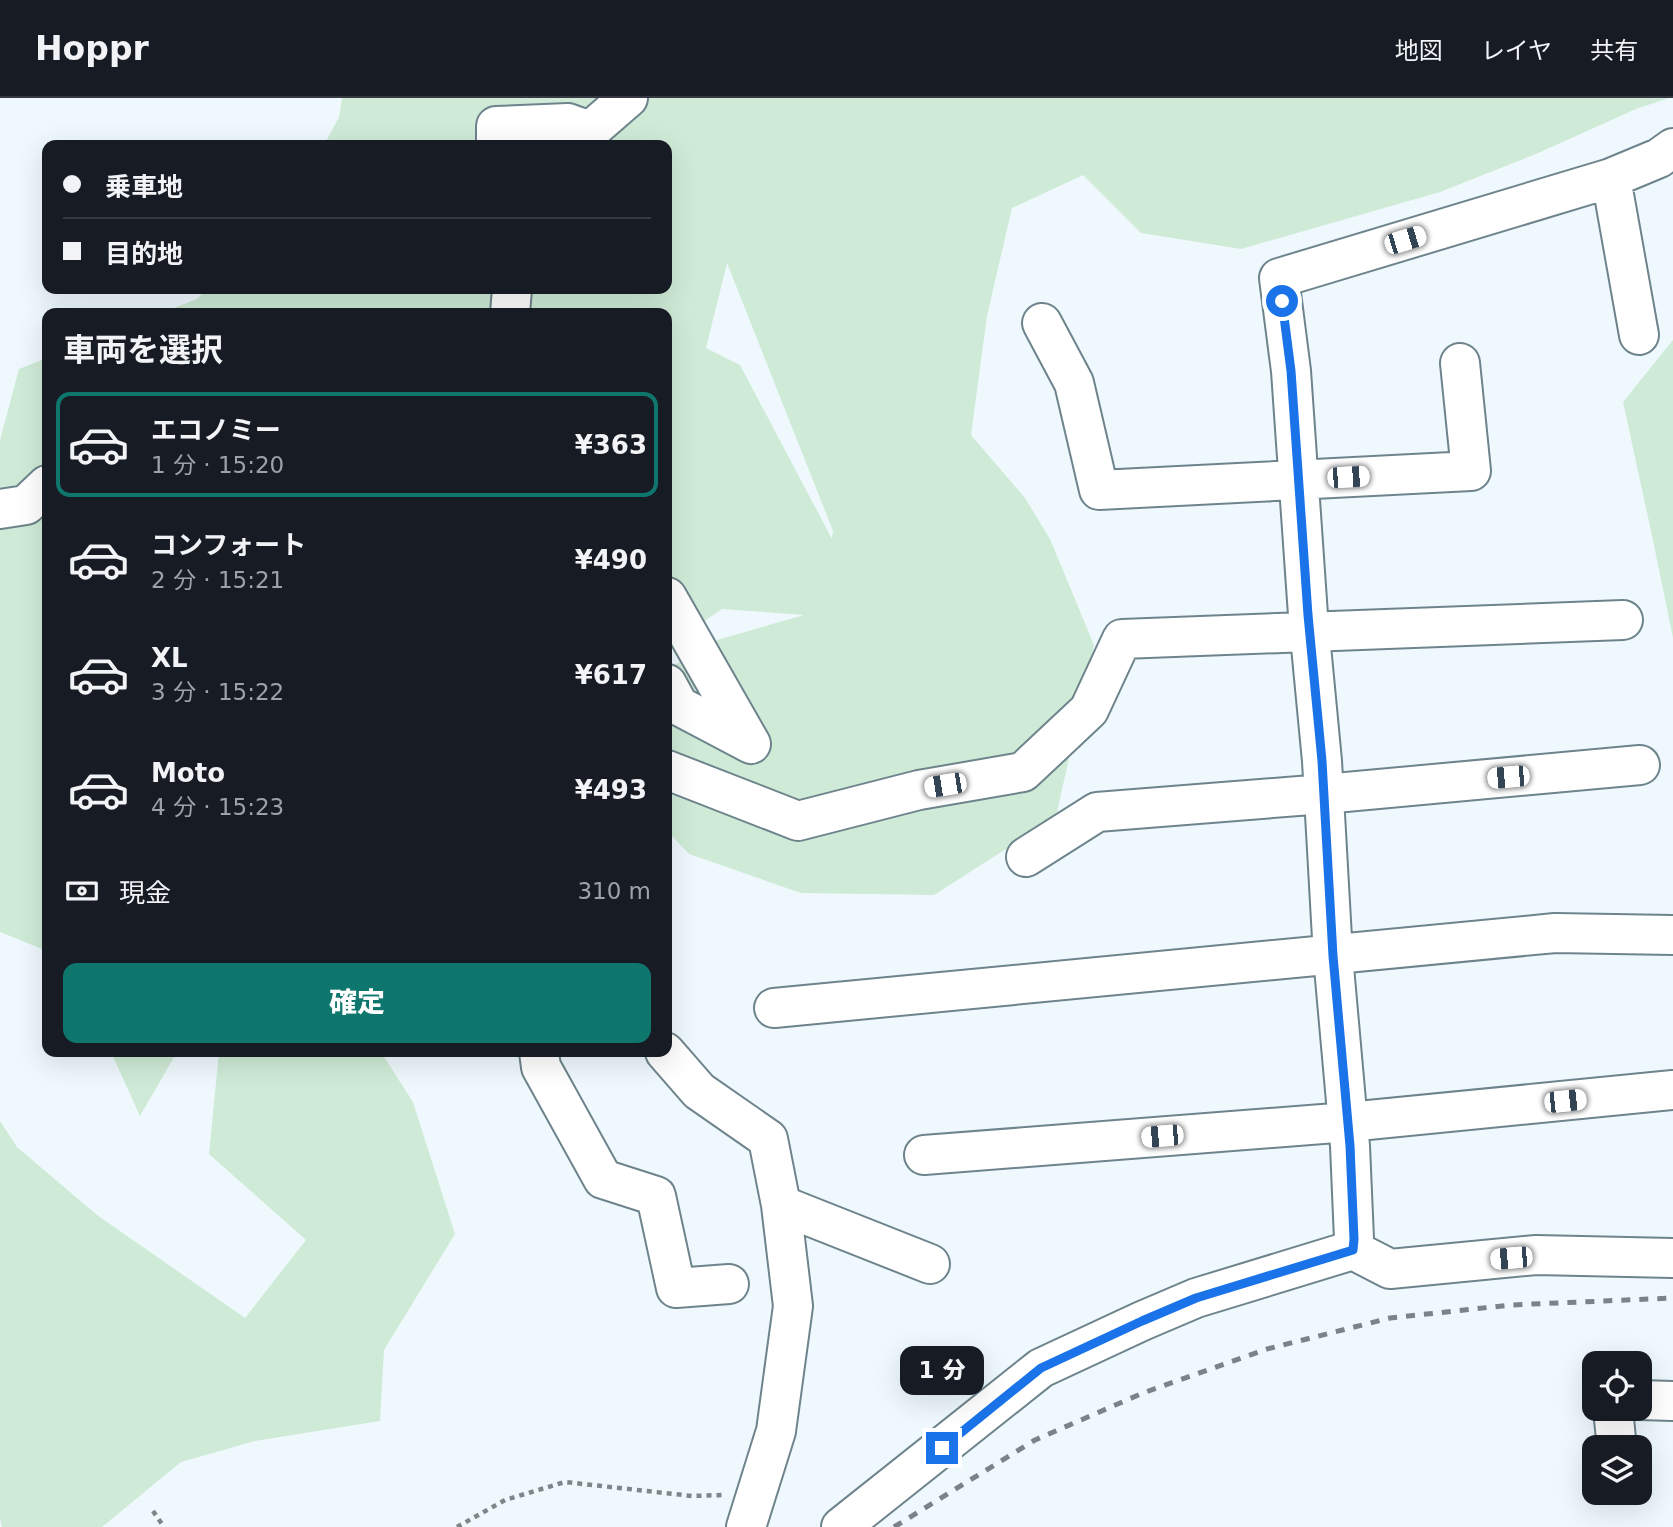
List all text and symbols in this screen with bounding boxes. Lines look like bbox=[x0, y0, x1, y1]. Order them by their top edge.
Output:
text: Hoppr bbox=[35, 29, 149, 68]
text: 地図 bbox=[1395, 37, 1443, 65]
text: レイヤ bbox=[1481, 37, 1552, 65]
text: 共有 bbox=[1590, 37, 1638, 65]
text: 乗車地 bbox=[105, 172, 183, 202]
car bbox=[1382, 224, 1429, 256]
text: 目的地 bbox=[105, 239, 183, 269]
route start bbox=[1266, 285, 1298, 317]
text: 車両を選択 bbox=[63, 331, 223, 369]
icon: car bbox=[67, 413, 130, 476]
text: エコノミー bbox=[151, 415, 281, 445]
text: ¥363 bbox=[575, 430, 647, 460]
text: 1 分 · 15:20 bbox=[151, 452, 284, 478]
car bbox=[1327, 465, 1370, 489]
icon: car bbox=[67, 528, 130, 591]
text: コンフォート bbox=[151, 530, 306, 560]
text: ¥490 bbox=[575, 545, 647, 575]
text: 2 分 · 15:21 bbox=[151, 567, 284, 593]
icon: car bbox=[67, 643, 130, 706]
text: XL bbox=[151, 643, 188, 673]
text: ¥617 bbox=[575, 660, 647, 690]
text: 3 分 · 15:22 bbox=[151, 679, 284, 705]
icon: car bbox=[67, 758, 130, 821]
text: Moto bbox=[151, 758, 225, 788]
car bbox=[1487, 765, 1530, 789]
car bbox=[923, 771, 968, 799]
text: ¥493 bbox=[575, 775, 647, 805]
text: 4 分 · 15:23 bbox=[151, 794, 284, 820]
icon: cash bbox=[63, 872, 101, 910]
text: 現金 bbox=[119, 878, 171, 908]
text: 310 m bbox=[577, 878, 651, 904]
button: 確定 bbox=[63, 963, 651, 1043]
car bbox=[1544, 1088, 1587, 1114]
car bbox=[1141, 1124, 1184, 1148]
car bbox=[1490, 1246, 1533, 1270]
callout: 1 分 bbox=[900, 1346, 984, 1396]
map controls bbox=[1582, 1351, 1652, 1505]
button: locate bbox=[1582, 1351, 1652, 1421]
text: 1 分 bbox=[918, 1357, 966, 1383]
route end bbox=[926, 1432, 958, 1464]
button: layers bbox=[1582, 1435, 1652, 1505]

